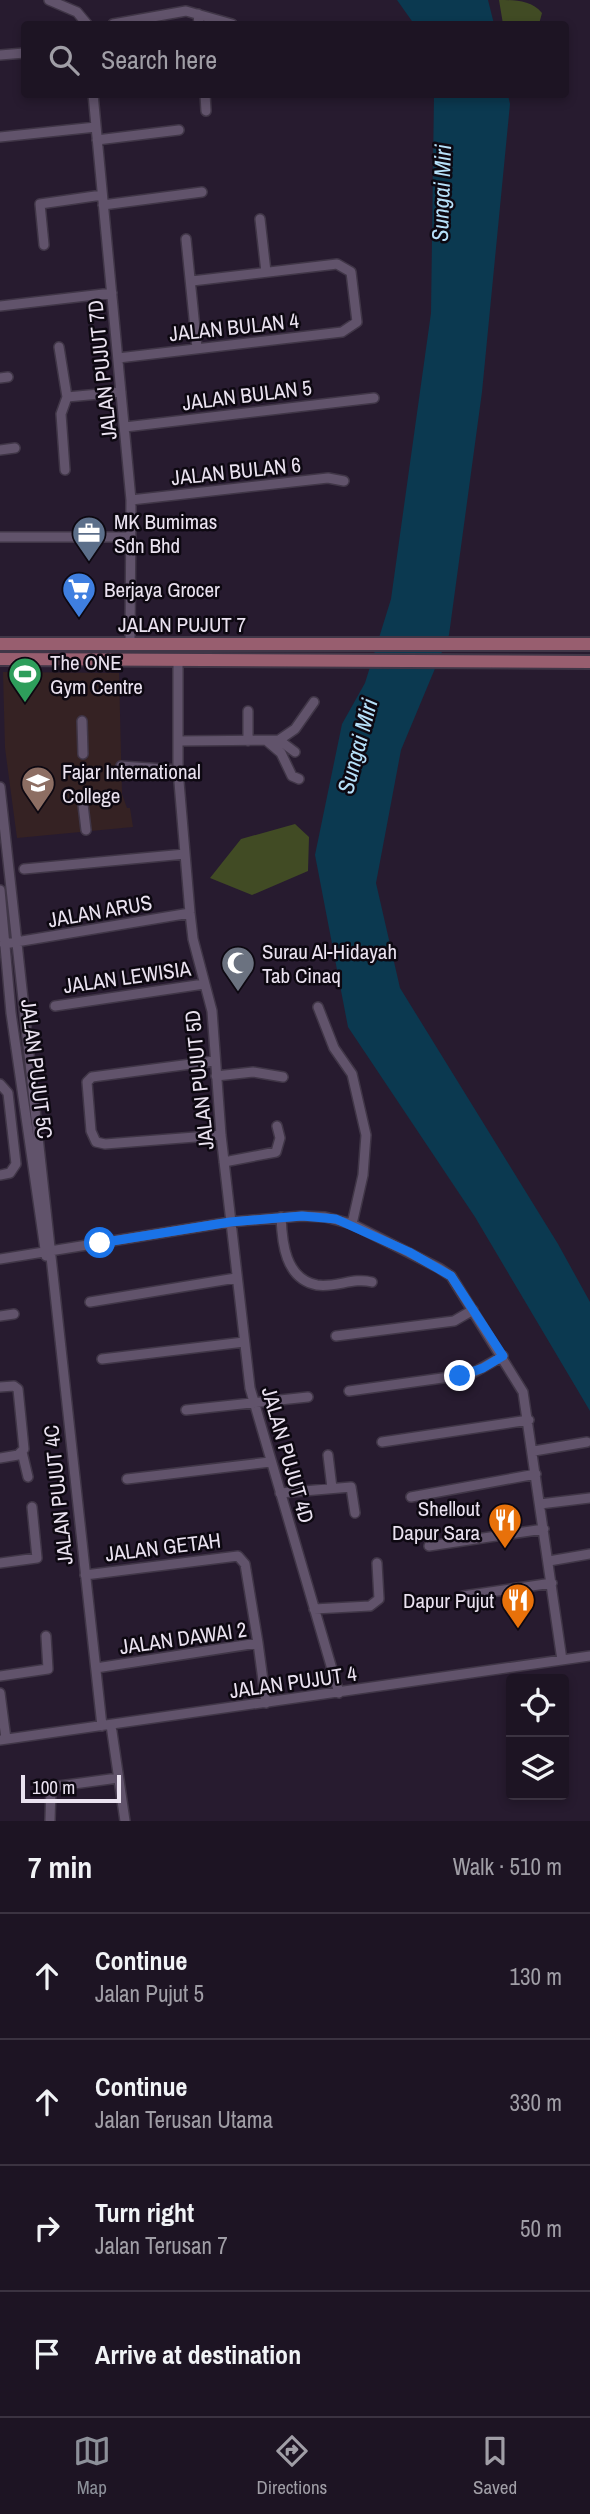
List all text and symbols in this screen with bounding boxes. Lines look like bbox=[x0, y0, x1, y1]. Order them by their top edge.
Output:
search box bbox=[21, 21, 569, 98]
icon: search bbox=[45, 41, 83, 79]
text: Search here bbox=[101, 42, 217, 77]
water label: Sungai Miri bbox=[424, 143, 458, 242]
street label: JALAN PUJUT 7D bbox=[80, 299, 124, 441]
street label: JALAN BULAN 4 bbox=[168, 306, 301, 348]
street label: JALAN BULAN 5 bbox=[181, 373, 313, 417]
street label: JALAN BULAN 6 bbox=[170, 450, 302, 492]
place label: MK Bumimas Sdn Bhd bbox=[114, 507, 217, 560]
office icon: MK Bumimas Sdn Bhd bbox=[70, 514, 108, 563]
supermarket icon: Berjaya Grocer bbox=[60, 570, 98, 619]
place label: Berjaya Grocer bbox=[104, 575, 220, 604]
street label: JALAN PUJUT 7 bbox=[118, 610, 246, 639]
place label: The ONE Gym Centre bbox=[50, 648, 143, 701]
sports icon: The ONE Gym Centre bbox=[6, 655, 44, 704]
water label: Sungai Miri bbox=[329, 694, 385, 797]
place label: Fajar International College bbox=[62, 757, 201, 810]
school or university icon: Fajar International College bbox=[19, 764, 57, 813]
street label: JALAN ARUS bbox=[46, 888, 154, 934]
place label: Surau Al-Hidayah Tab Cinaq bbox=[262, 937, 397, 990]
mosque icon: Surau Al-Hidayah Tab Cinaq bbox=[219, 944, 257, 993]
street label: JALAN LEWISIA bbox=[61, 954, 193, 1000]
street label: JALAN PUJUT 5C bbox=[14, 998, 60, 1140]
street label: JALAN PUJUT 5D bbox=[177, 1009, 221, 1151]
route start bbox=[84, 1227, 115, 1258]
route end bbox=[444, 1360, 475, 1391]
street label: JALAN PUJUT 4D bbox=[255, 1384, 321, 1526]
street label: JALAN PUJUT 4C bbox=[36, 1424, 80, 1566]
place label: Shellout Dapur Sara bbox=[392, 1494, 480, 1547]
restaurant icon: Shellout Dapur Sara bbox=[486, 1501, 524, 1550]
street label: JALAN GETAH bbox=[103, 1526, 223, 1568]
restaurant icon: Dapur Pujut bbox=[499, 1581, 537, 1630]
place label: Dapur Pujut bbox=[403, 1586, 494, 1615]
street label: JALAN DAWAI 2 bbox=[118, 1615, 248, 1661]
street label: JALAN PUJUT 4 bbox=[228, 1659, 359, 1705]
map controls bbox=[506, 1674, 569, 1800]
button: locate bbox=[506, 1674, 569, 1737]
button: layers bbox=[506, 1737, 569, 1800]
scale bar bbox=[21, 1772, 121, 1804]
text: 100 m bbox=[32, 1774, 75, 1800]
text: 7 min bbox=[28, 1847, 92, 1887]
text: Walk · 510 m bbox=[453, 1851, 562, 1882]
text: Continue bbox=[95, 1943, 187, 1978]
icon: ahead bbox=[28, 1957, 66, 1995]
text: 130 m bbox=[510, 1961, 562, 1992]
text: Jalan Pujut 5 bbox=[95, 1978, 204, 2009]
text: Continue bbox=[95, 2069, 187, 2104]
icon: ahead bbox=[28, 2083, 66, 2121]
text: 330 m bbox=[510, 2087, 562, 2118]
text: Jalan Terusan Utama bbox=[95, 2104, 273, 2135]
text: Turn right bbox=[95, 2195, 194, 2230]
icon: right bbox=[28, 2209, 66, 2247]
text: 50 m bbox=[520, 2213, 562, 2244]
text: Jalan Terusan 7 bbox=[95, 2230, 228, 2261]
icon: arrive bbox=[28, 2335, 66, 2373]
text: Arrive at destination bbox=[95, 2337, 301, 2372]
tab: Map bbox=[73, 2432, 111, 2500]
tab: Directions bbox=[256, 2432, 327, 2500]
tab: Saved bbox=[473, 2432, 517, 2500]

